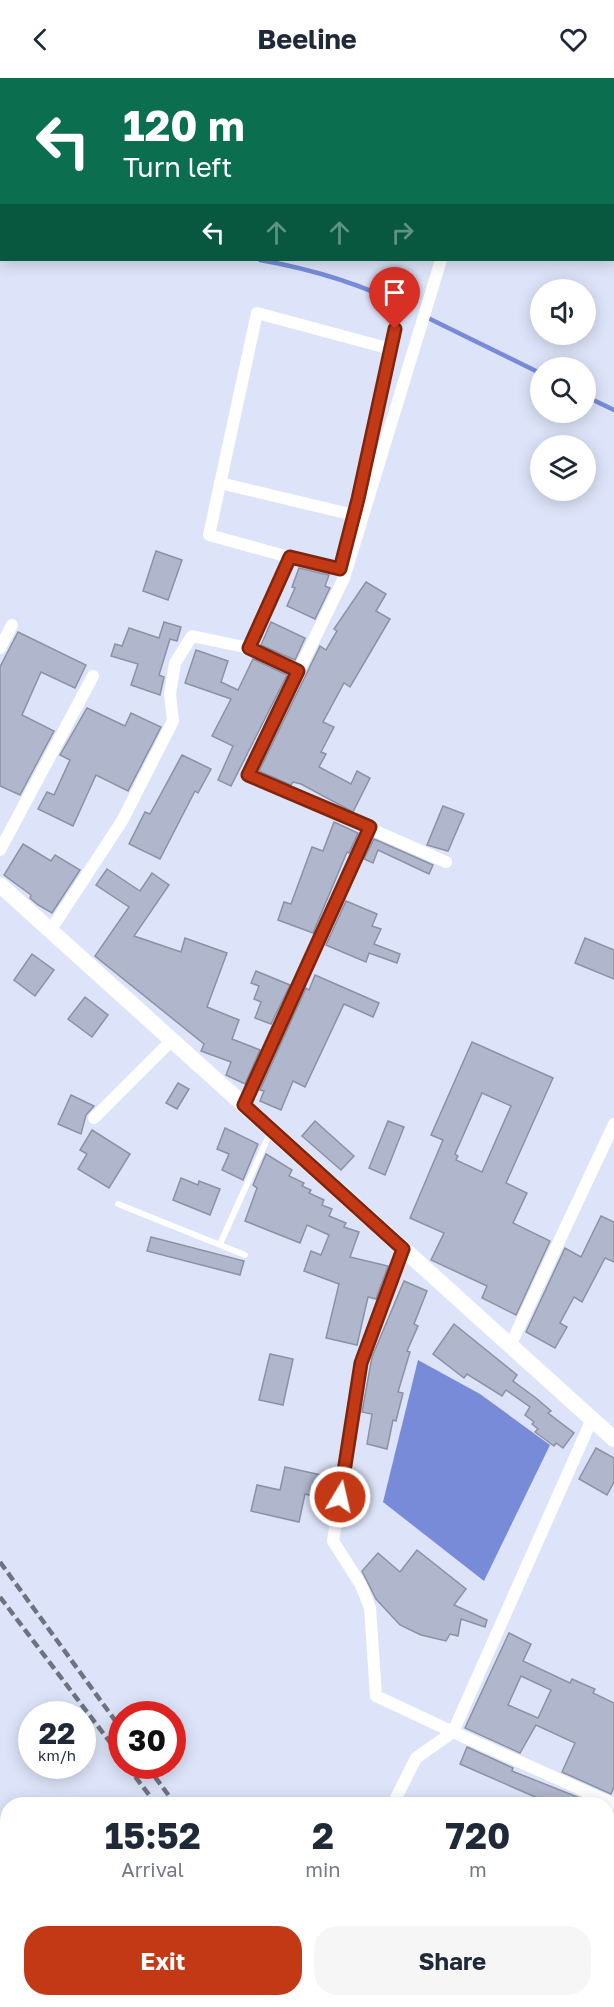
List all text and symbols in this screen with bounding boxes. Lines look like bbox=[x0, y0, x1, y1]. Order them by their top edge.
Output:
icon: back bbox=[24, 23, 57, 56]
text: Beeline bbox=[257, 23, 357, 55]
icon: heart bbox=[557, 23, 590, 56]
text: 120 m bbox=[123, 100, 245, 150]
icon: left bbox=[24, 102, 102, 180]
text: Turn left bbox=[123, 151, 232, 183]
icon: left bbox=[197, 216, 230, 249]
icon: ahead bbox=[260, 216, 293, 249]
icon: ahead bbox=[323, 216, 356, 249]
icon: right bbox=[386, 216, 419, 249]
pin bbox=[369, 267, 420, 329]
icon: arrive bbox=[378, 276, 411, 309]
map controls bbox=[530, 279, 596, 501]
button: sound bbox=[530, 279, 596, 345]
button: search bbox=[530, 357, 596, 423]
button: layers bbox=[530, 435, 596, 501]
position arrow bbox=[308, 1465, 372, 1529]
speed limit sign: 30 bbox=[108, 1701, 186, 1779]
text: 22 bbox=[39, 1715, 75, 1751]
text: km/h bbox=[38, 1746, 76, 1764]
text: 15:52 bbox=[105, 1814, 201, 1857]
text: 2 bbox=[312, 1814, 334, 1857]
text: 720 bbox=[445, 1814, 510, 1857]
text: Arrival bbox=[121, 1857, 184, 1881]
text: min bbox=[305, 1857, 341, 1881]
text: m bbox=[469, 1857, 487, 1881]
button: Exit bbox=[24, 1926, 302, 1995]
button: Share bbox=[314, 1926, 591, 1995]

